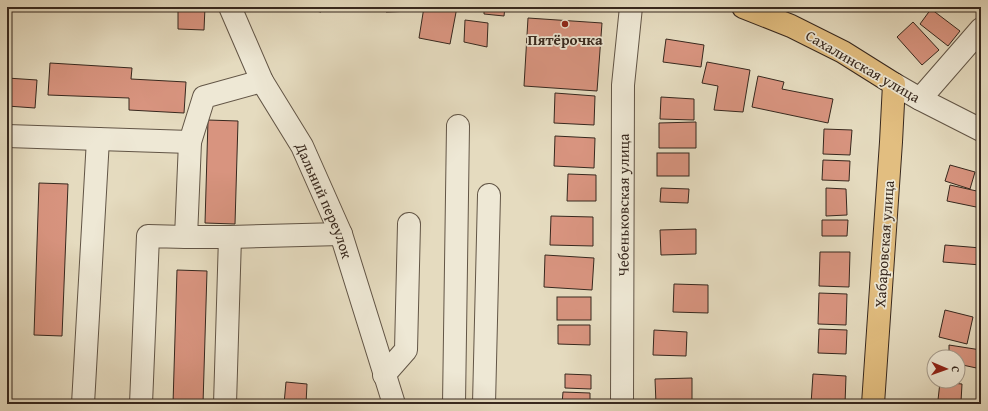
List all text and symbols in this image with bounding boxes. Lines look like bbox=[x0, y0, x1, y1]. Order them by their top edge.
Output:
marker: Пятёрочка bbox=[560, 19, 570, 29]
street label: Сахалинская улица bbox=[802, 25, 925, 108]
place label: Пятёрочка bbox=[527, 29, 603, 50]
street label: Чебеньковская улица bbox=[612, 133, 633, 276]
street label: Дальний переулок bbox=[291, 138, 358, 261]
street label: Хабаровская улица bbox=[869, 179, 899, 308]
north arrow bbox=[926, 349, 966, 389]
text: С bbox=[948, 366, 964, 373]

